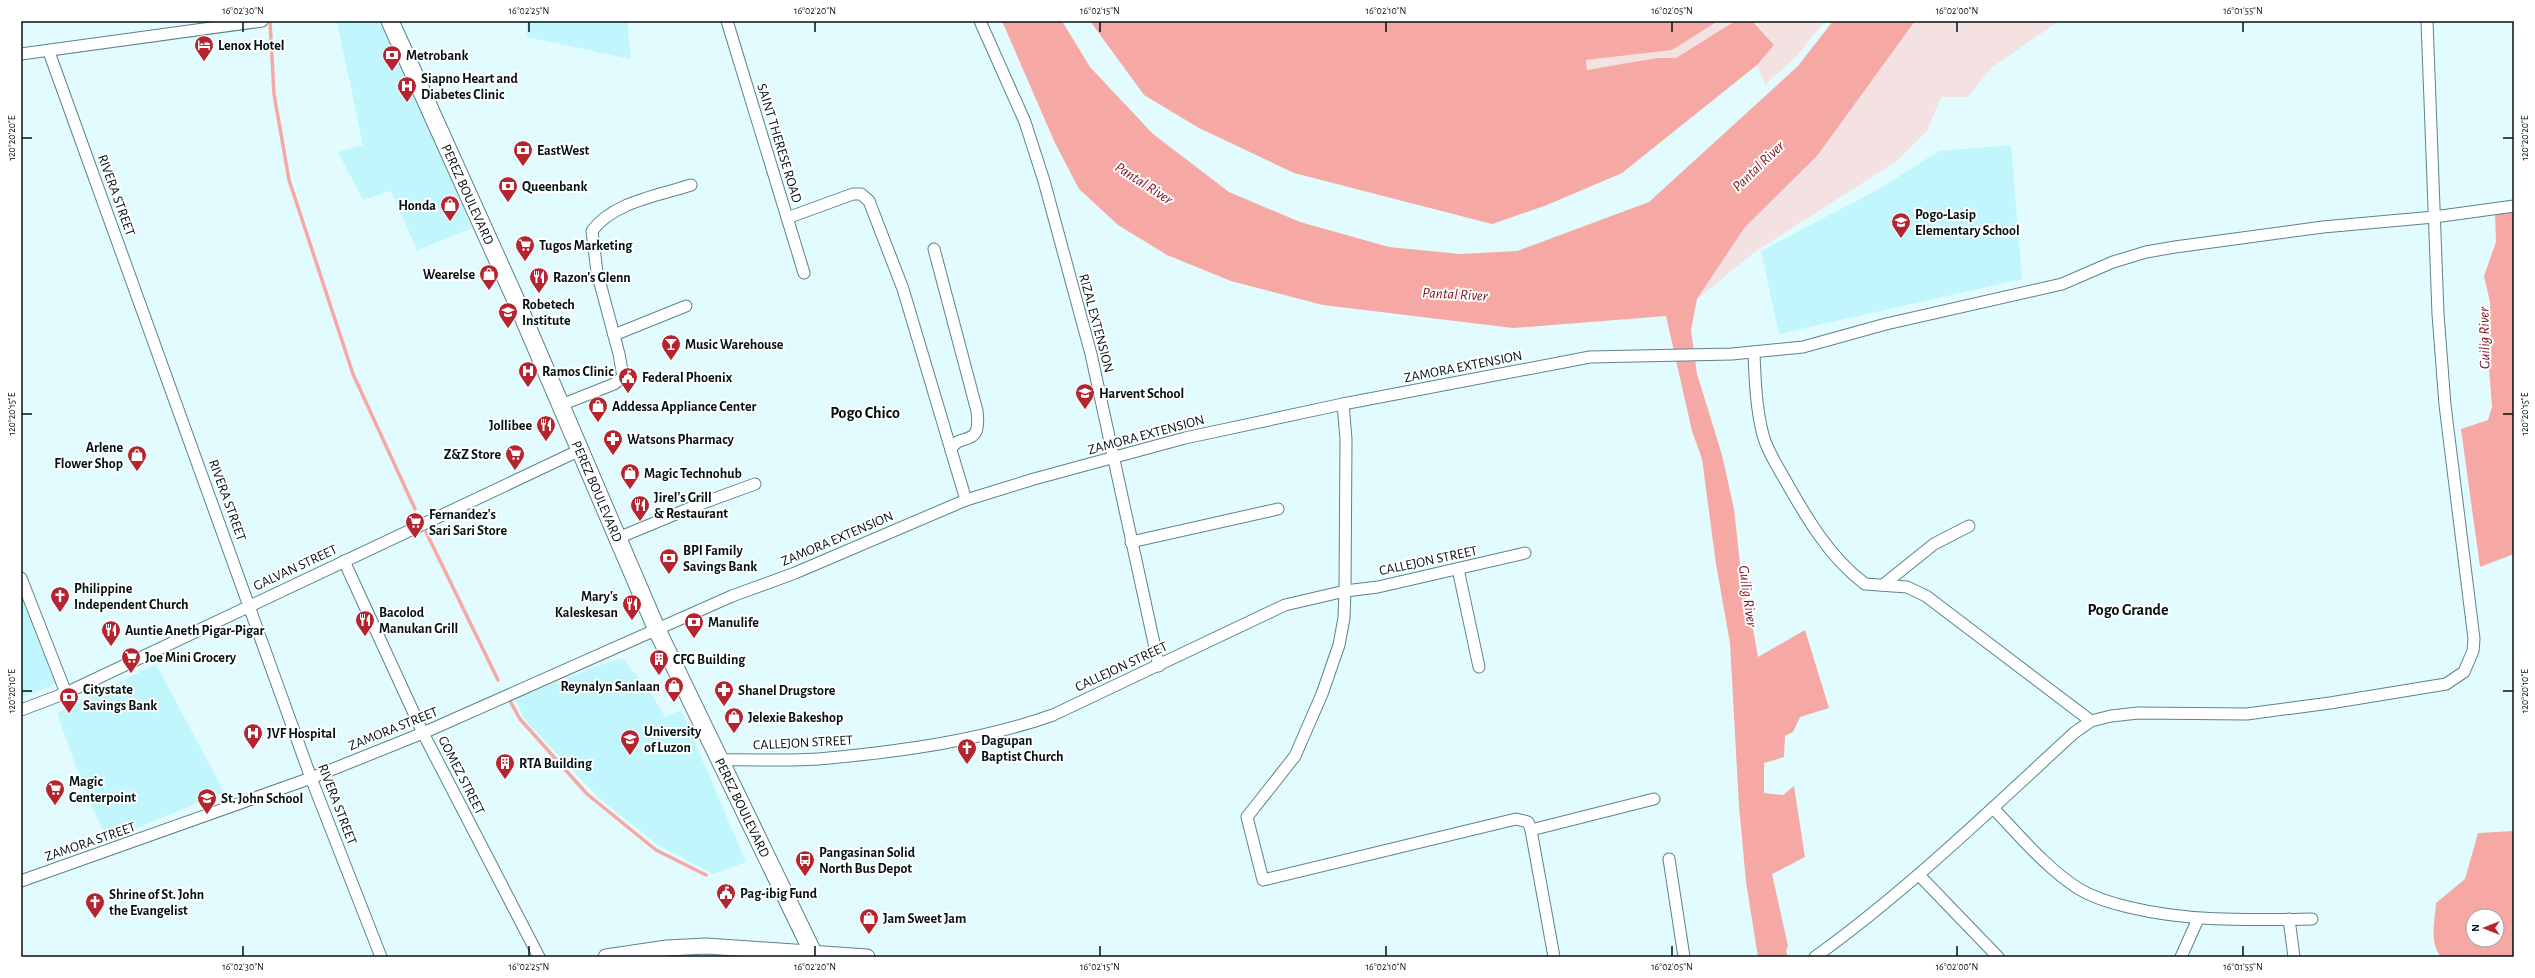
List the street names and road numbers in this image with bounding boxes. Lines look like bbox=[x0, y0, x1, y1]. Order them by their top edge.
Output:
street label: SAINT THERESE ROAD bbox=[754, 82, 804, 205]
street label: PEREZ BOULEVARD bbox=[438, 142, 496, 247]
street label: RIVERA STREET bbox=[95, 153, 137, 238]
street label: RIZAL EXTENSION bbox=[1076, 272, 1116, 374]
street label: ZAMORA EXTENSION bbox=[1403, 349, 1524, 385]
street label: ZAMORA EXTENSION bbox=[1086, 413, 1206, 457]
street label: PEREZ BOULEVARD bbox=[569, 439, 624, 544]
street label: RIVERA STREET bbox=[206, 458, 248, 543]
street label: ZAMORA EXTENSION bbox=[779, 509, 895, 569]
street label: GALVAN STREET bbox=[251, 542, 340, 593]
street label: CALLEJON STREET bbox=[1378, 544, 1479, 578]
street label: CALLEJON STREET bbox=[1073, 639, 1170, 694]
street label: ZAMORA STREET bbox=[347, 705, 440, 753]
street label: CALLEJON STREET bbox=[753, 733, 853, 753]
street label: GOMEZ STREET bbox=[435, 734, 487, 817]
street label: PEREZ BOULEVARD bbox=[712, 756, 772, 860]
street label: RIVERA STREET bbox=[315, 762, 359, 847]
street label: ZAMORA STREET bbox=[43, 820, 138, 864]

